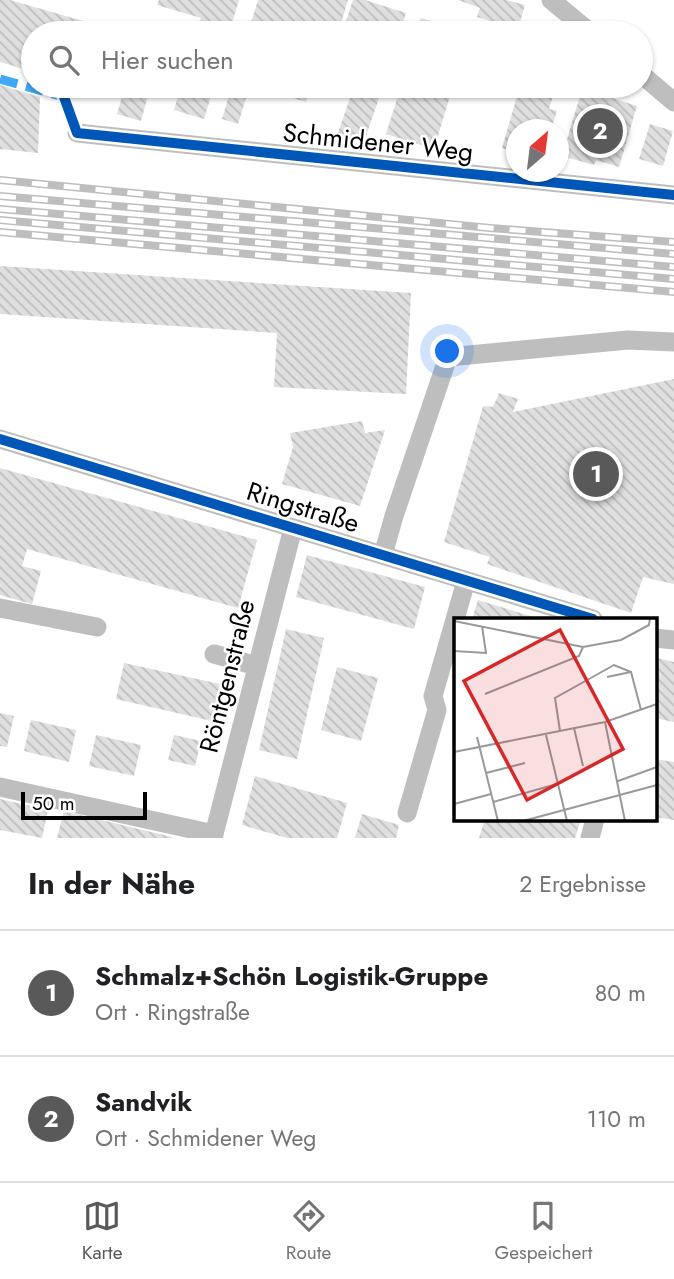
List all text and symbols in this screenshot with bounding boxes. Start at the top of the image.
search box [21,21,653,98]
icon: search [45,41,83,79]
text: Hier suchen [101,41,234,79]
pin: 2 [577,105,623,157]
street label: Schmidener Weg [281,113,475,171]
north arrow [506,119,569,182]
your location [430,334,464,368]
pin: 1 [573,448,619,500]
street label: Ringstraße [242,472,364,542]
street label: Röntgenstraße [190,595,264,757]
inset map [454,618,656,820]
scale bar [21,789,147,821]
text: 50 m [32,790,75,817]
text: In der Nähe [28,862,195,905]
text: 2 Ergebnisse [519,867,646,901]
text: Schmalz+Schön Logistik-Gruppe [95,957,488,995]
text: 1 [45,976,57,1010]
text: 80 m [595,976,646,1010]
text: Ort · Ringstraße [95,995,250,1029]
text: Sandvik [95,1083,192,1121]
text: 2 [43,1102,59,1136]
text: 110 m [587,1102,646,1136]
text: Ort · Schmidener Weg [95,1121,316,1155]
tab: Karte [82,1197,122,1266]
tab: Route [286,1197,331,1266]
tab: Gespeichert [495,1197,592,1266]

